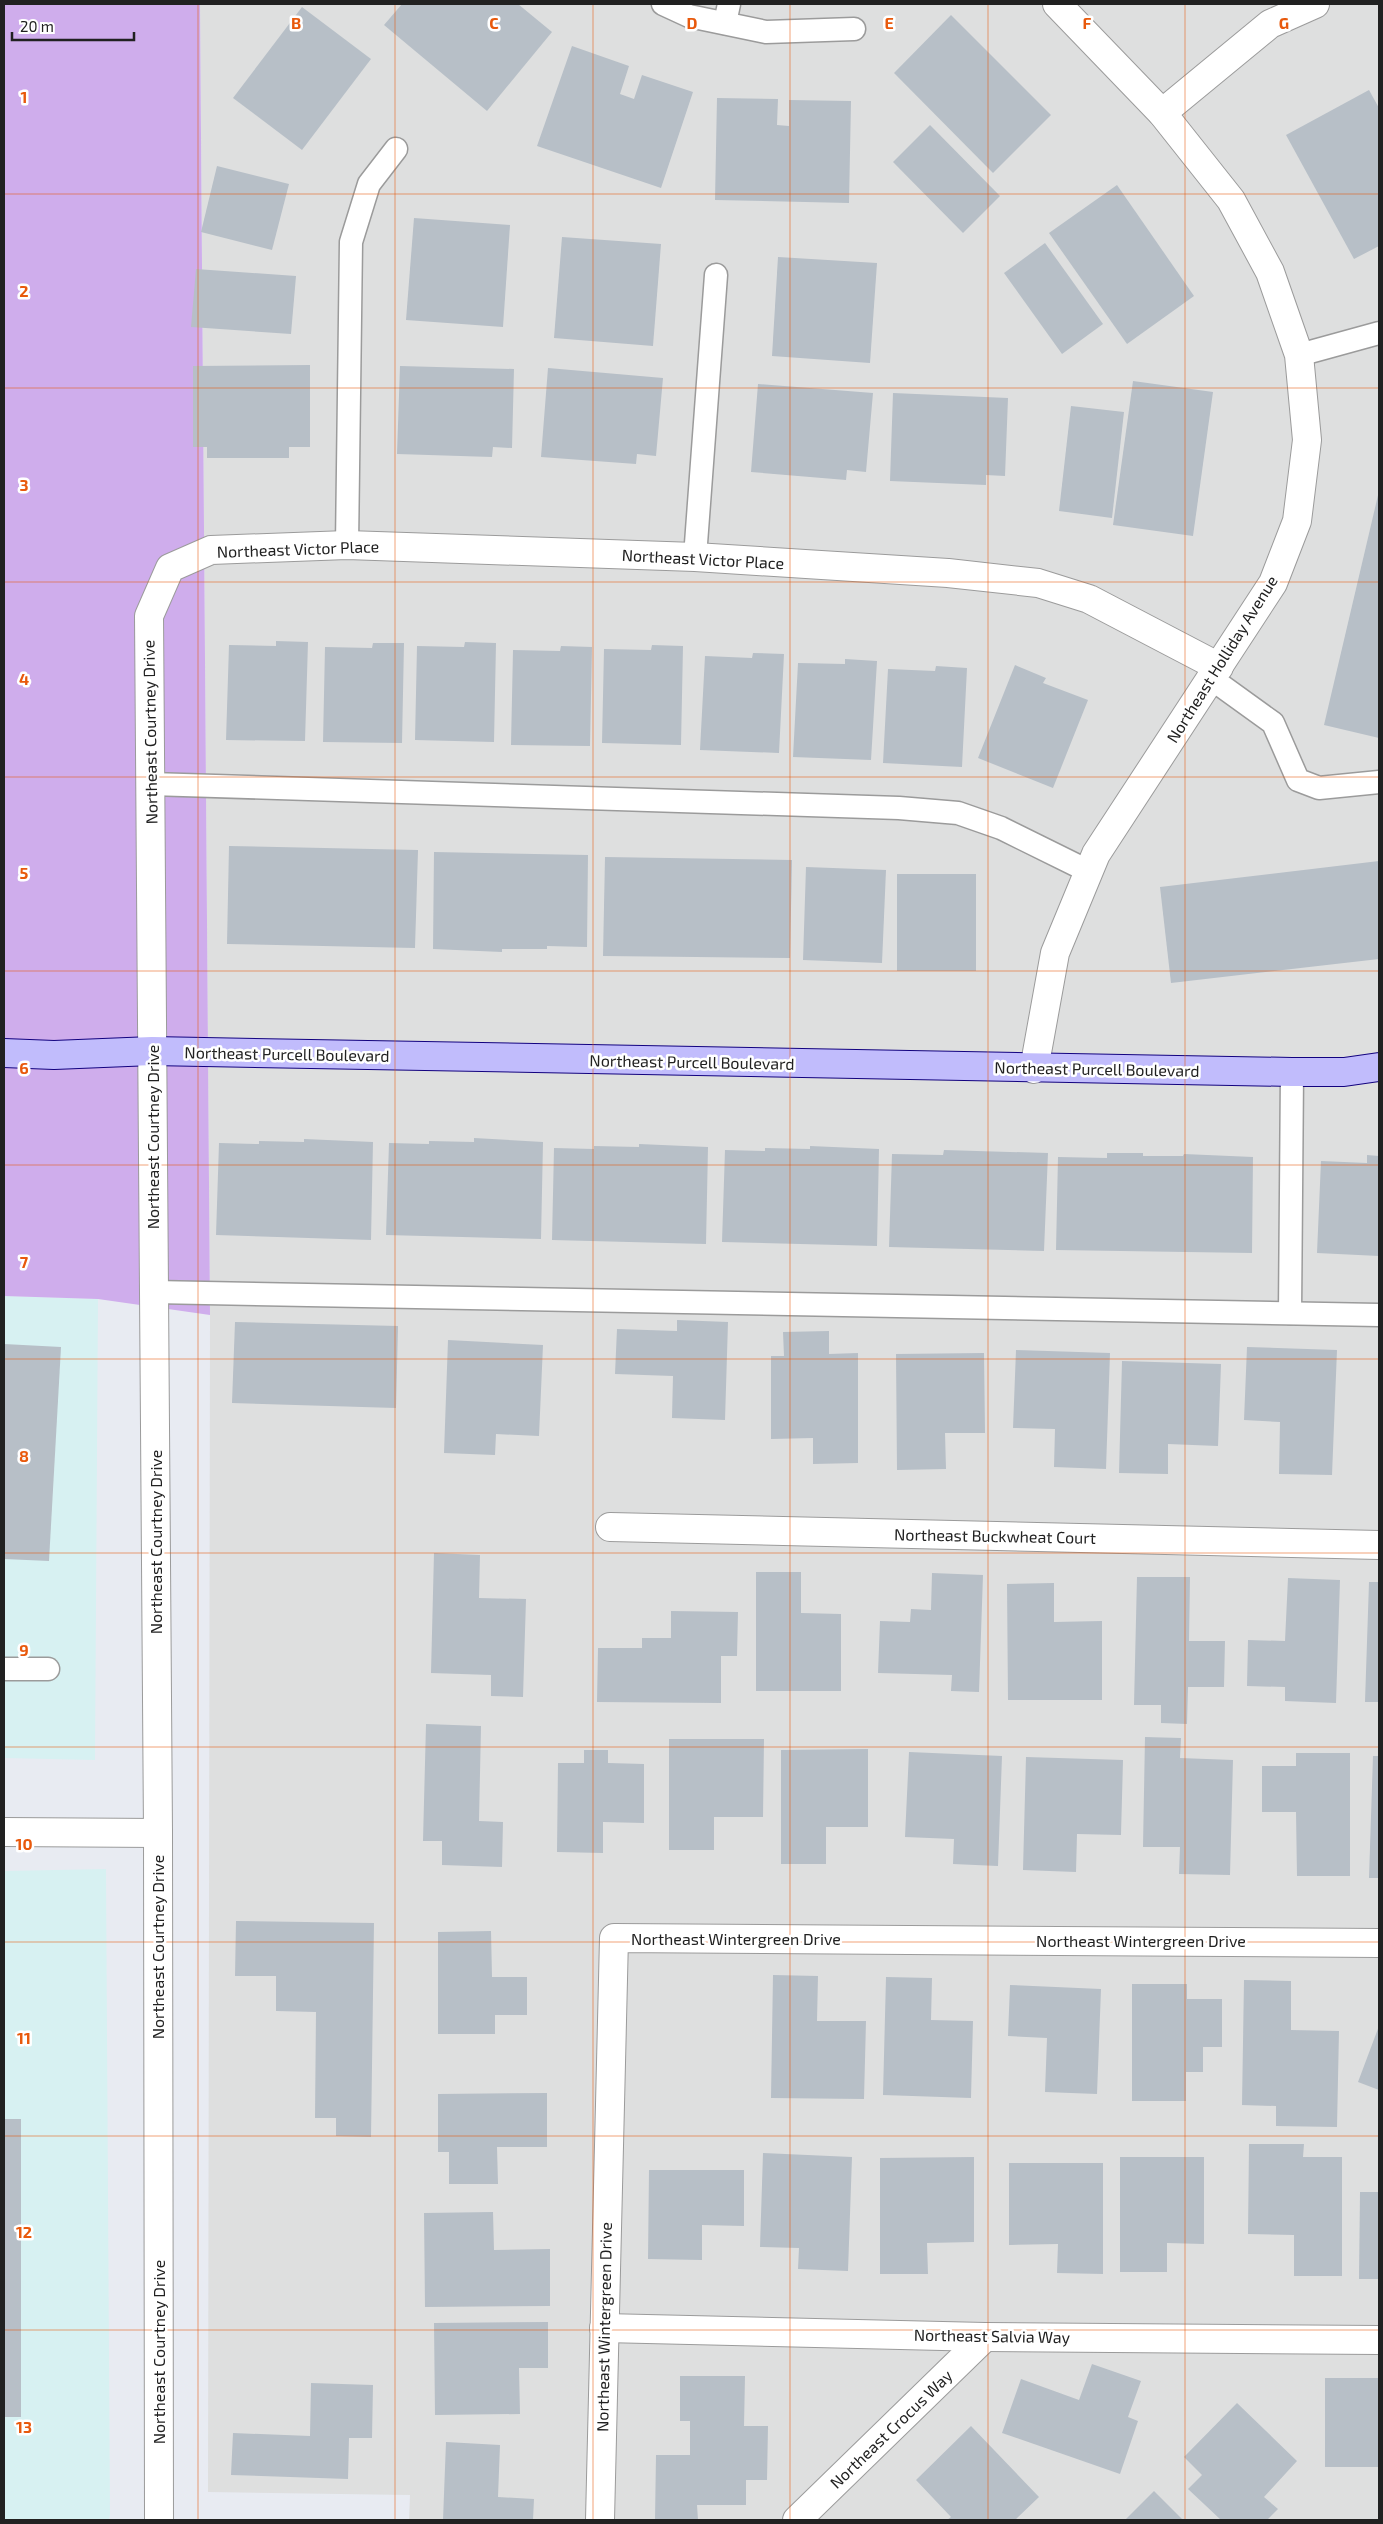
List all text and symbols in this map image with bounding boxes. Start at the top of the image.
scale bar [12,10,135,42]
text: B [291,13,301,32]
text: C [489,13,499,32]
text: D [687,13,698,32]
text: E [884,13,894,32]
text: F [1083,13,1092,32]
text: G [1279,13,1289,32]
text: 20 m [20,17,54,35]
text: 1 [21,87,27,106]
text: 2 [19,281,29,300]
text: 3 [19,475,29,494]
street label: Northeast Victor Place [216,536,380,561]
street label: Northeast Victor Place [621,545,785,572]
street label: Northeast Holliday Avenue [1162,572,1281,746]
street label: Northeast Courtney Drive [138,640,161,825]
text: 4 [19,669,29,688]
text: 5 [20,863,29,882]
street label: Northeast Purcell Boulevard [184,1042,390,1065]
street label: Northeast Courtney Drive [143,1045,162,1229]
street label: Northeast Purcell Boulevard [589,1050,795,1073]
street label: Northeast Purcell Boulevard [994,1057,1200,1080]
text: 6 [19,1058,29,1077]
text: 7 [20,1252,29,1271]
text: 8 [19,1446,29,1465]
street label: Northeast Courtney Drive [146,1450,165,1634]
street label: Northeast Buckwheat Court [894,1524,1096,1547]
text: 9 [19,1640,29,1659]
text: 10 [15,1834,33,1853]
street label: Northeast Courtney Drive [148,1855,167,2039]
street label: Northeast Wintergreen Drive [631,1929,841,1948]
street label: Northeast Wintergreen Drive [1036,1931,1246,1950]
text: 11 [17,2028,31,2047]
text: 12 [16,2222,32,2241]
street label: Northeast Wintergreen Drive [592,2222,615,2432]
street label: Northeast Courtney Drive [149,2260,168,2444]
street label: Northeast Salvia Way [914,2325,1071,2346]
street label: Northeast Crocus Way [826,2365,956,2492]
text: 13 [16,2417,32,2436]

